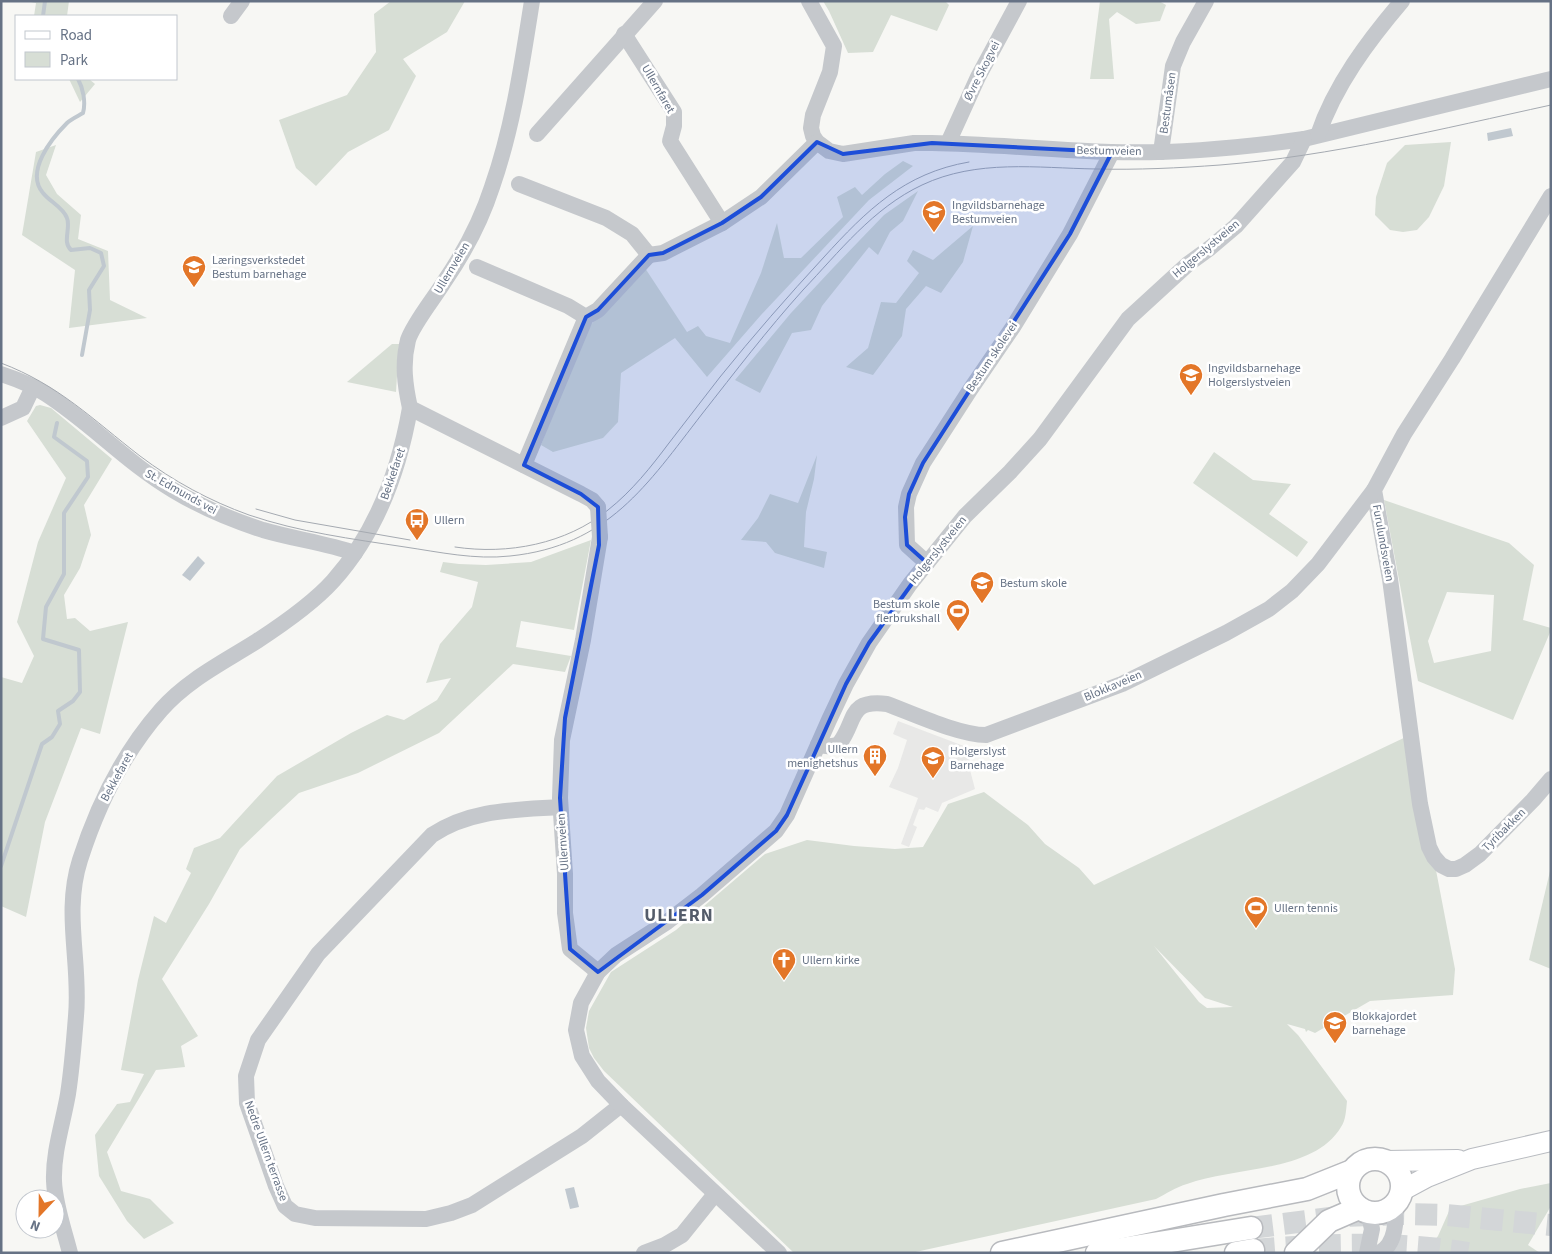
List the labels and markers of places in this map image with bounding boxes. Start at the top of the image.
place label: Ingvildsbarnehage Bestumveien [952,197,1045,228]
school or university icon: Ingvildsbarnehage Bestumveien [921,199,947,233]
place label: Læringsverkstedet Bestum barnehage [212,252,306,283]
school or university icon: Læringsverkstedet Bestum barnehage [181,254,207,288]
place label: Ingvildsbarnehage Holgerslystveien [1208,360,1301,391]
school or university icon: Ingvildsbarnehage Holgerslystveien [1178,362,1204,396]
bus stop icon: Ullern [404,507,430,541]
place label: Ullern [434,512,465,529]
school or university icon: Bestum skole [969,570,995,604]
place label: Bestum skole [1000,575,1067,592]
place label: Bestum skole flerbrukshall [873,596,940,627]
sports icon: Bestum skole flerbrukshall [945,598,971,632]
place label: Ullern menighetshus [787,741,858,772]
building icon: Ullern menighetshus [862,743,888,777]
place label: Holgerslyst Barnehage [950,743,1006,774]
school or university icon: Holgerslyst Barnehage [920,745,946,779]
sports icon: Ullern tennis [1243,895,1269,929]
place label: Ullern tennis [1274,900,1338,917]
church icon: Ullern kirke [771,947,797,981]
place label: Ullern kirke [802,952,860,969]
place label: Blokkajordet barnehage [1352,1008,1417,1039]
school or university icon: Blokkajordet barnehage [1322,1010,1348,1044]

